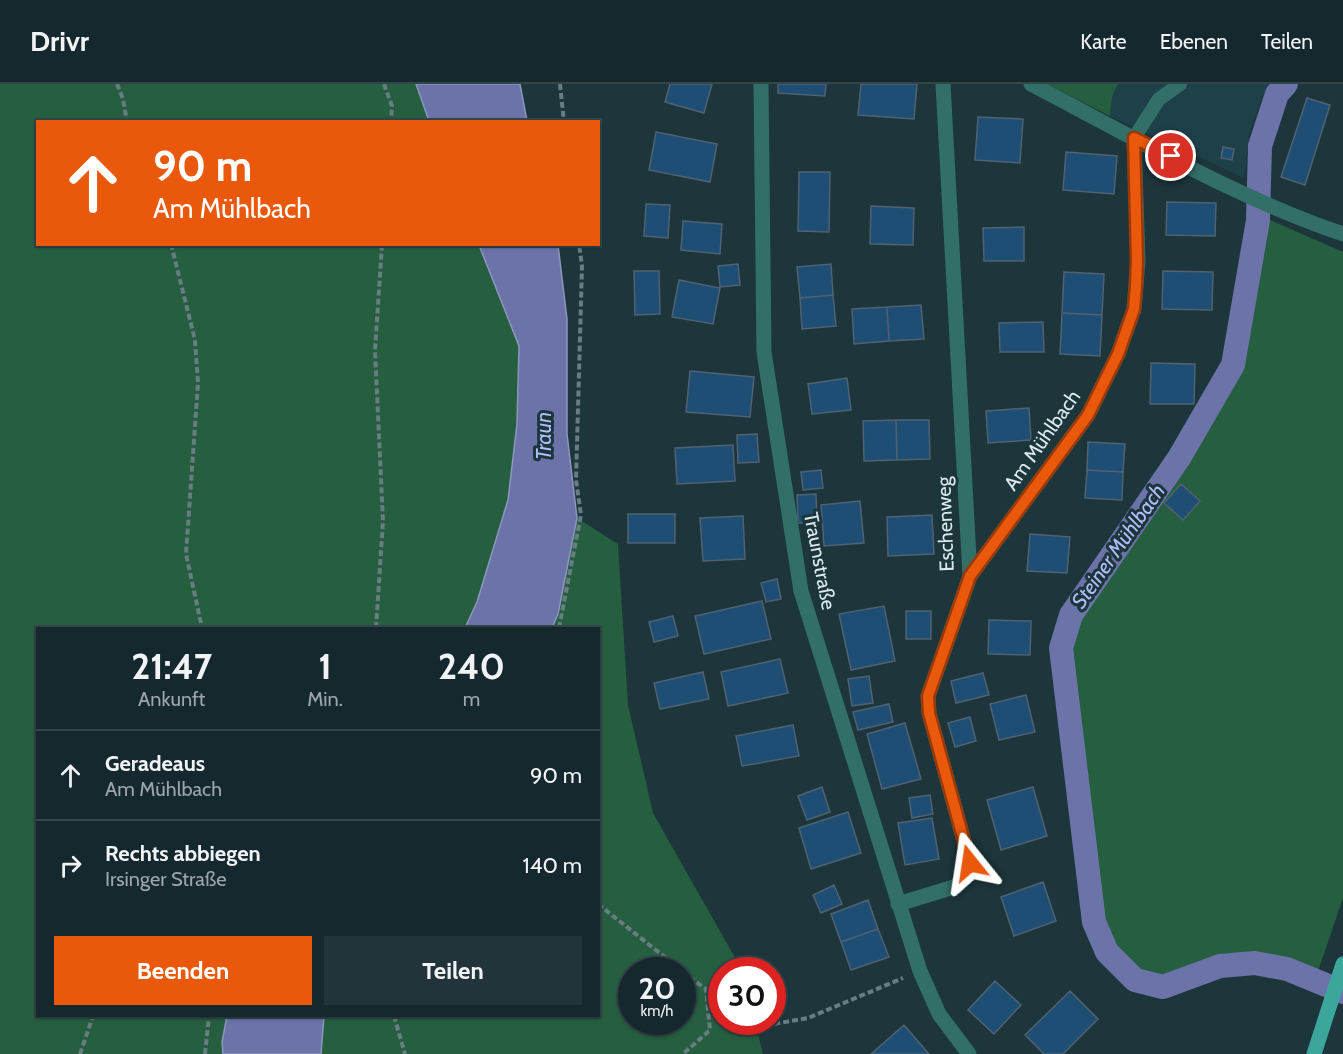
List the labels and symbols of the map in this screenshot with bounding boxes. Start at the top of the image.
pin [1145,130,1196,181]
street label: Am Mühlbach [999,385,1085,495]
water label: Traun [531,412,556,460]
street label: Eschenweg [931,475,959,572]
water label: Steiner Mühlbach [1066,479,1170,613]
street label: Traunstraße [799,510,841,612]
position arrow [938,831,1002,895]
speed limit sign: 30 [708,957,786,1035]

